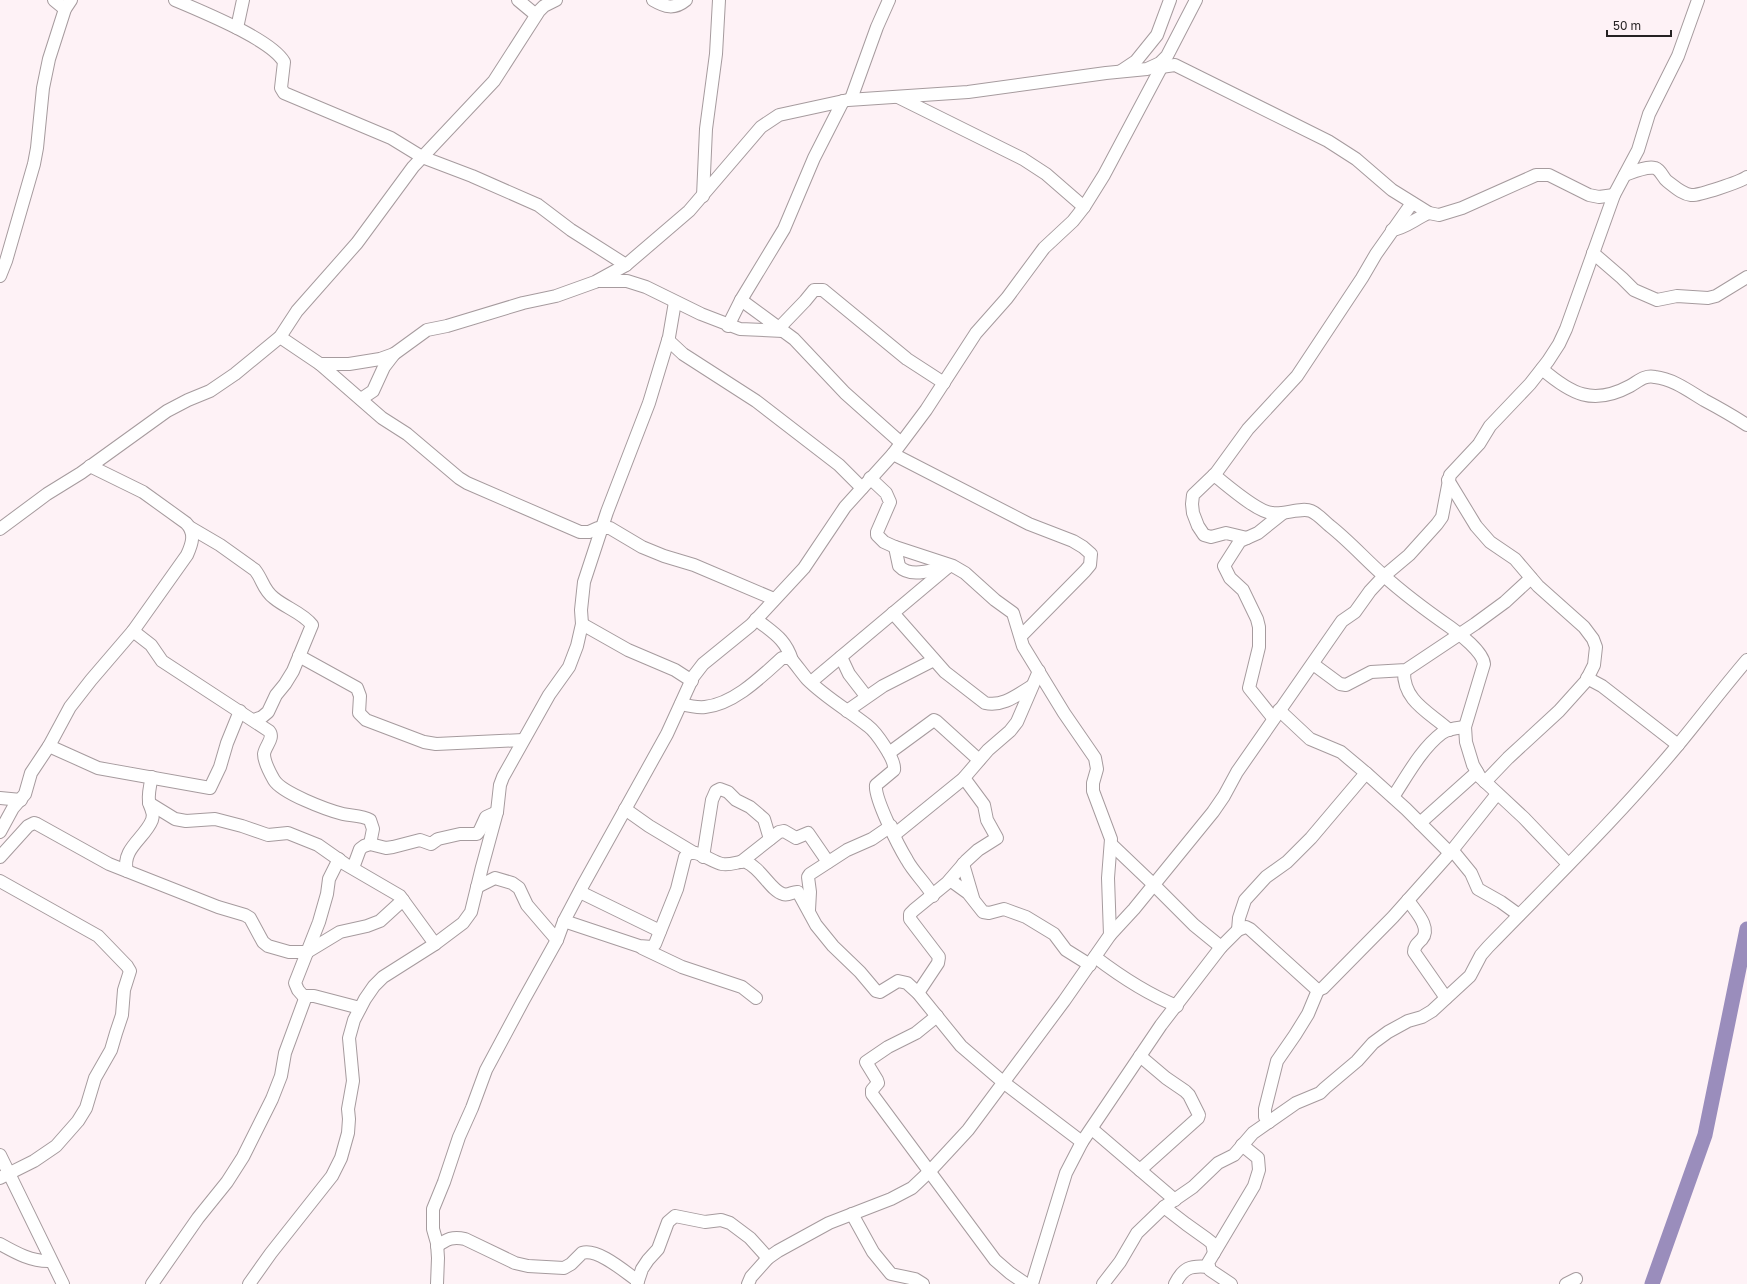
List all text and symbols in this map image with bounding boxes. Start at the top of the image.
scale bar [1607,12,1671,38]
text: 50 m [1613,18,1641,33]

